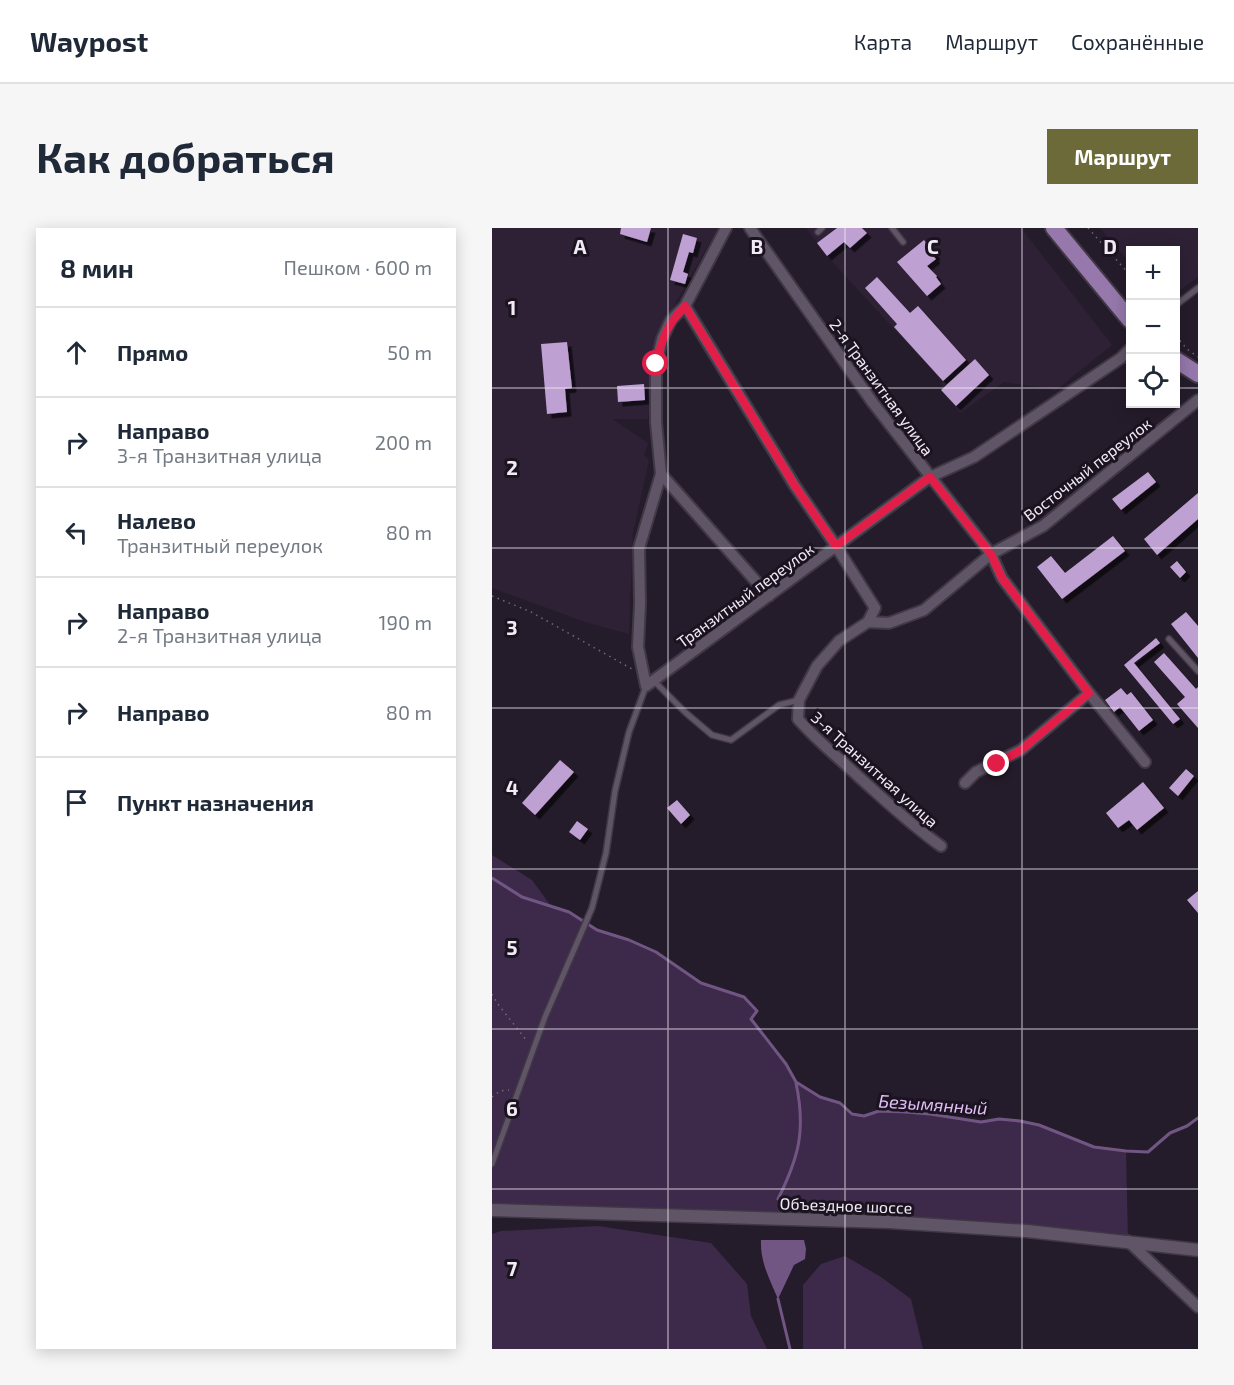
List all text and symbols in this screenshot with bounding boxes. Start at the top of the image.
text: Waypost [30,24,148,58]
text: Карта [854,29,912,54]
text: Маршрут [945,29,1038,54]
text: Сохранённые [1071,29,1204,54]
button: Маршрут [1047,129,1198,184]
text: Как добраться [36,131,335,181]
text: A [573,234,587,258]
text: B [751,234,763,258]
text: C [927,234,939,258]
text: D [1103,234,1117,258]
map controls [1126,246,1180,408]
button: + [1126,246,1180,300]
text: 8 мин [60,252,134,283]
text: Пешком · 600 m [284,255,432,279]
text: 1 [508,295,516,319]
button: − [1126,300,1180,354]
street label: 2-я Транзитная улица [825,315,938,460]
icon: ahead [60,336,93,369]
text: Прямо [117,339,188,365]
text: 50 m [387,340,432,364]
route start [642,350,668,376]
button: locate [1126,354,1180,408]
street label: Восточный переулок [1019,413,1155,525]
text: Направо [117,417,210,443]
icon: right [60,426,93,459]
text: 200 m [375,430,432,454]
text: 3-я Транзитная улица [117,443,322,467]
text: 2 [506,455,518,479]
text: Налево [117,507,196,533]
icon: left [60,516,93,549]
text: 80 m [386,520,432,544]
text: Транзитный переулок [117,533,323,557]
street label: Транзитный переулок [673,539,818,652]
text: Направо [117,597,210,623]
icon: right [60,606,93,639]
text: 190 m [379,610,432,634]
text: 3 [506,615,518,639]
text: 2-я Транзитная улица [117,623,322,647]
icon: right [60,696,93,729]
text: Направо [117,699,210,725]
text: 80 m [386,700,432,724]
street label: 3-я Транзитная улица [807,707,942,832]
route end [983,750,1009,776]
text: 4 [506,775,519,799]
icon: arrive [60,786,93,819]
text: Пункт назначения [117,789,314,815]
text: 5 [506,935,518,959]
water label: Безымянный [878,1089,988,1119]
text: 6 [506,1096,518,1120]
street label: Объездное шоссе [779,1193,913,1217]
text: 7 [507,1256,518,1280]

